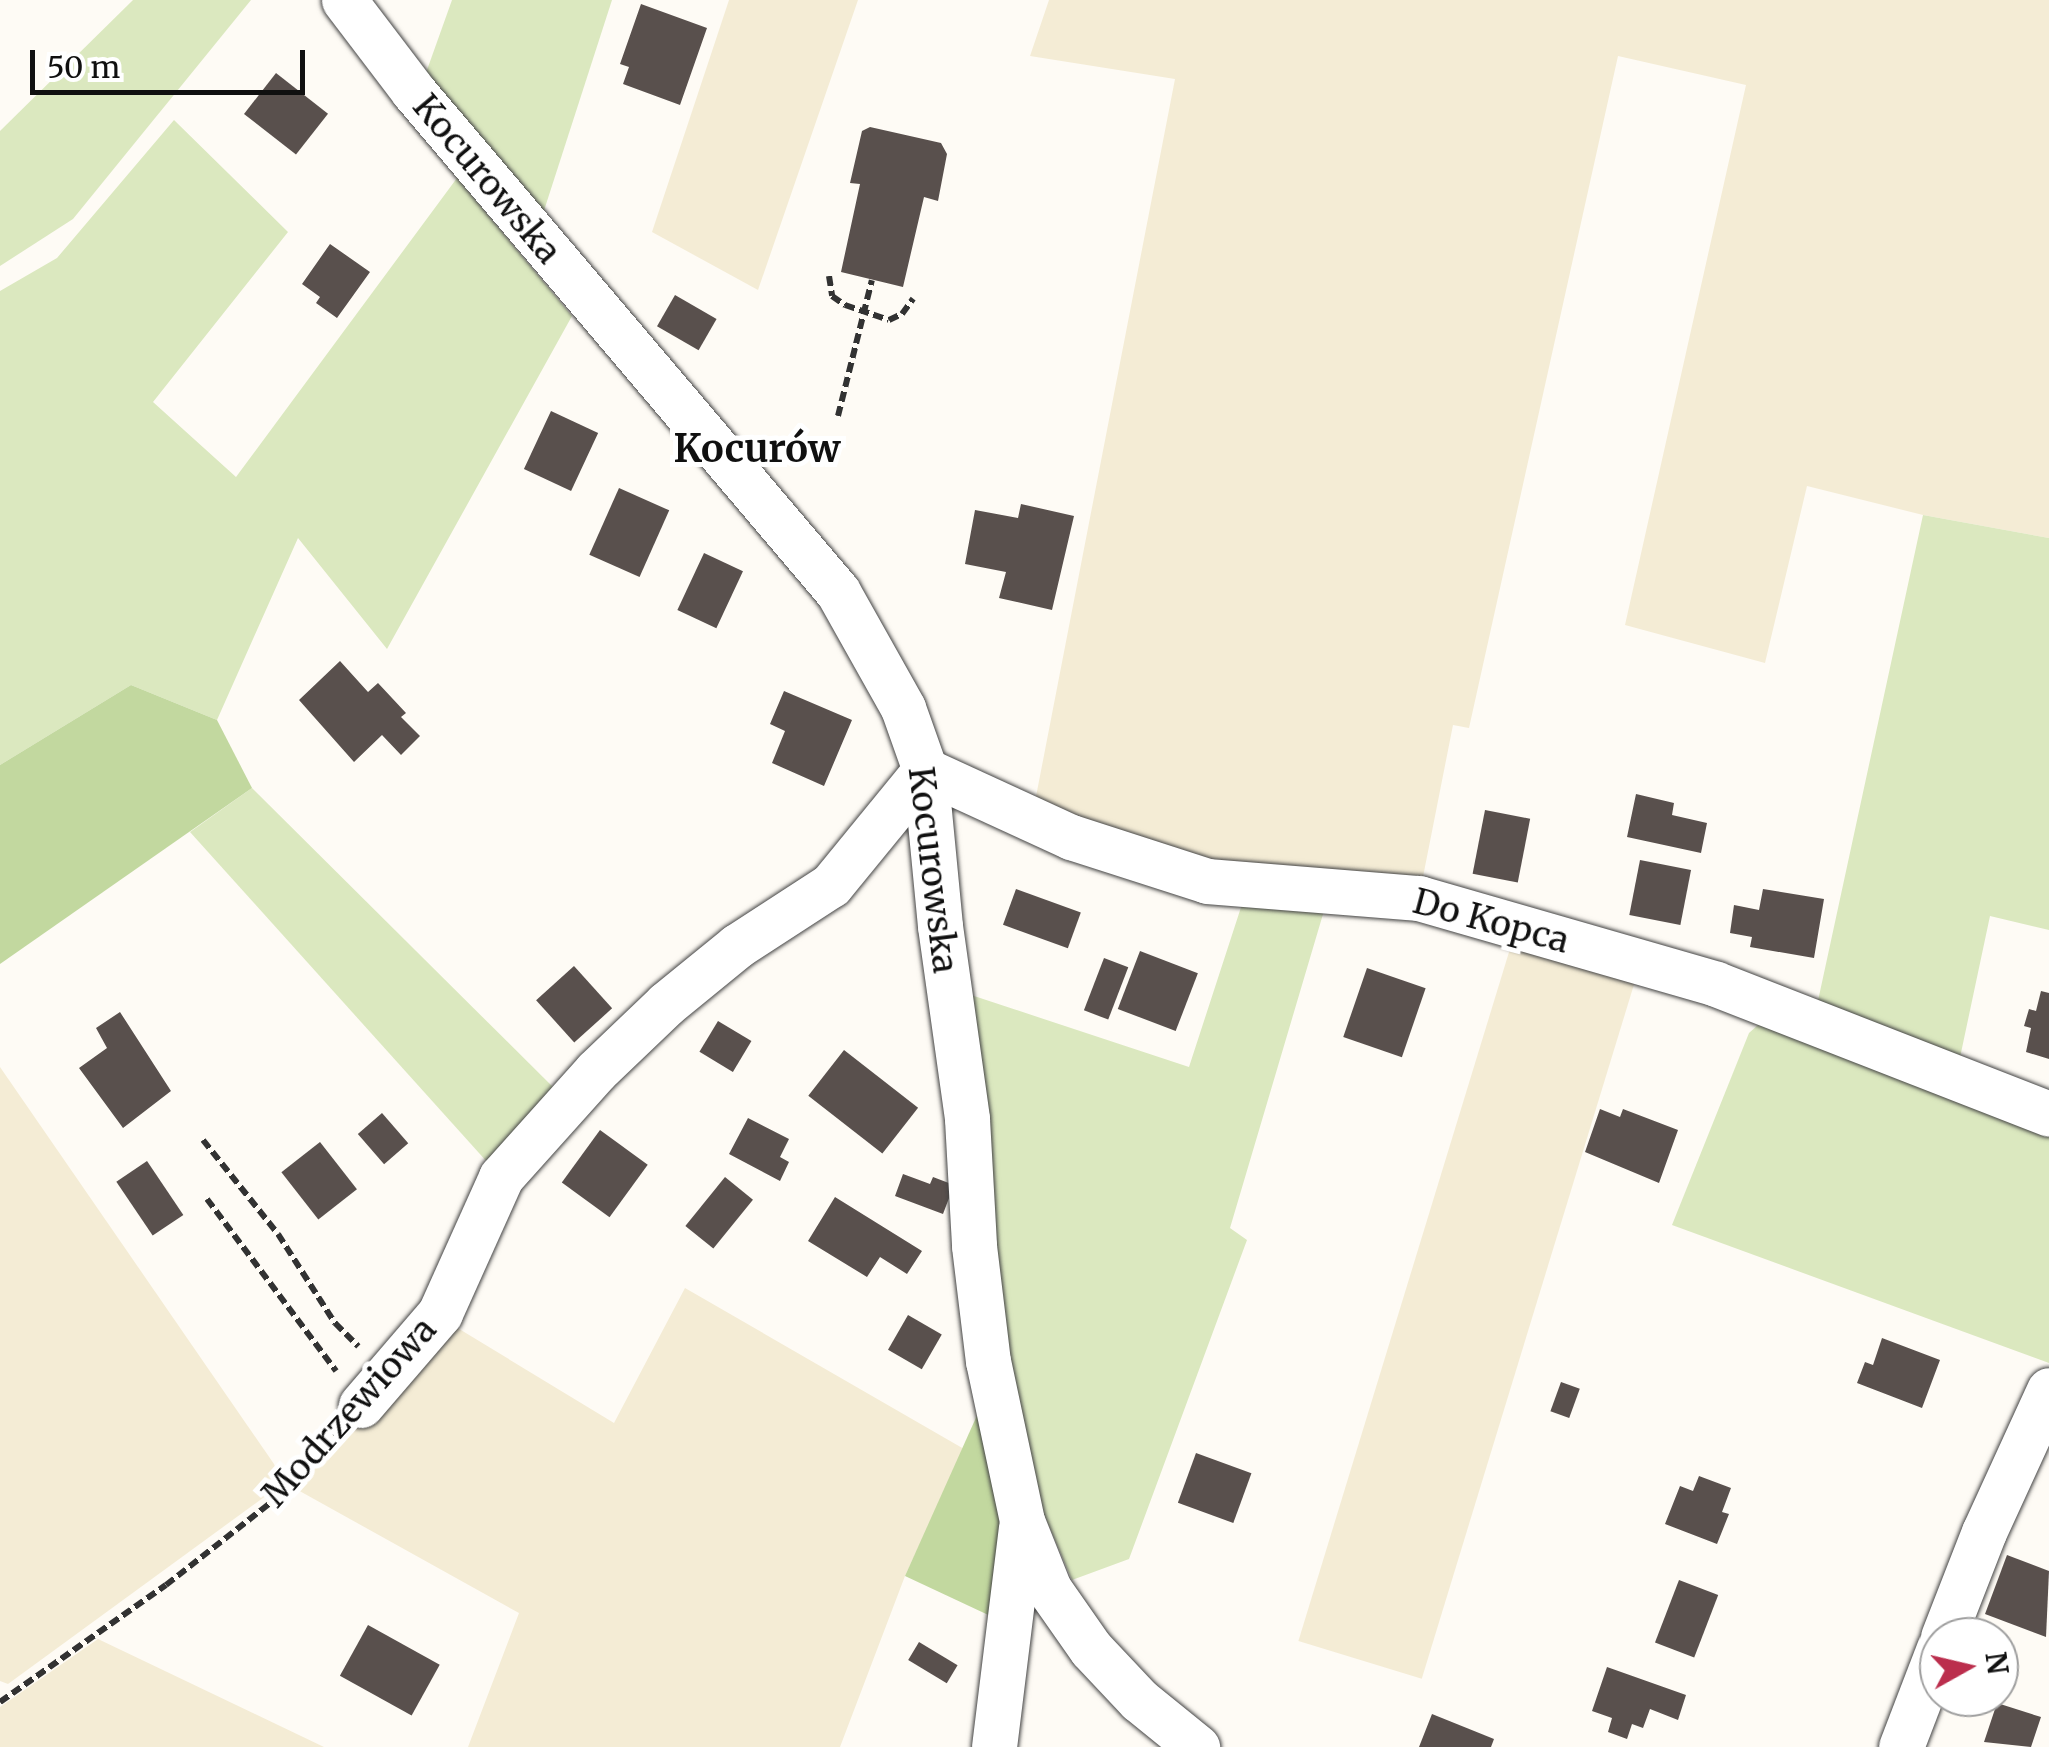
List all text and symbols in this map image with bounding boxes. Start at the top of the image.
scale bar [35,30,310,92]
text: 50 m [47,48,120,86]
street label: Kocurowska [404,86,570,272]
district label: Kocurów [673,426,841,472]
street label: Kocurowska [900,764,966,976]
street label: Do Kopca [1409,880,1573,962]
street label: Modrzewiowa [253,1309,445,1515]
north arrow [1919,1617,2019,1717]
text: N [1977,1650,2016,1677]

